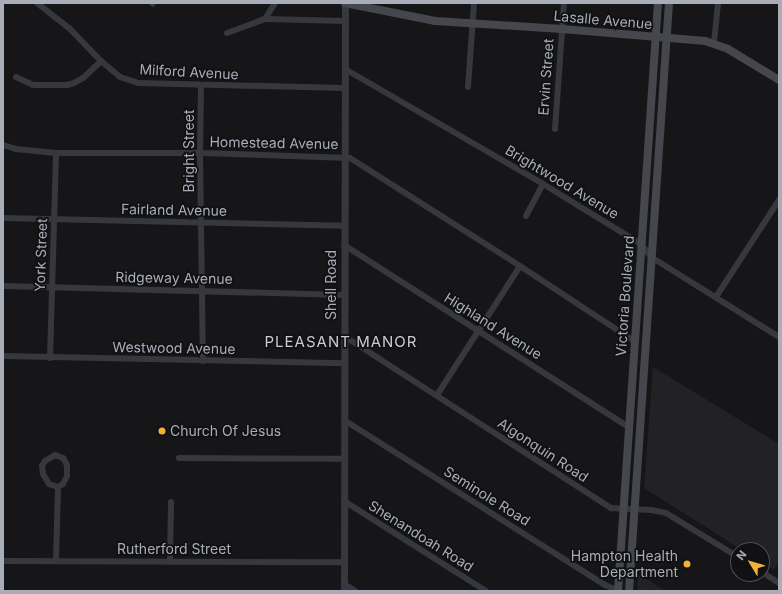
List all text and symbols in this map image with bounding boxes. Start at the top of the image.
street label: Lasalle Avenue [553,7,653,33]
street label: Ervin Street [535,38,557,116]
street label: Milford Avenue [139,61,239,83]
street label: Bright Street [181,110,197,192]
street label: Homestead Avenue [209,133,339,153]
street label: Brightwood Avenue [502,141,622,223]
street label: Fairland Avenue [121,201,227,219]
street label: York Street [31,218,51,292]
street label: Victoria Boulevard [612,235,638,357]
street label: Shell Road [323,250,339,320]
street label: Ridgeway Avenue [115,269,233,287]
street label: Highland Avenue [441,289,545,363]
district label: PLEASANT MANOR [265,333,417,351]
street label: Westwood Avenue [112,339,236,357]
street label: Algonquin Road [495,414,591,486]
place label: Church Of Jesus [170,423,281,439]
marker: Church Of Jesus [157,426,167,436]
street label: Seminole Road [441,463,533,529]
street label: Shenandoah Road [365,497,477,575]
street label: Rutherford Street [117,541,231,557]
north arrow [730,542,770,582]
place label: Hampton Health Department [571,548,678,580]
text: N [733,548,749,563]
marker: Hampton Health Department [681,558,693,570]

